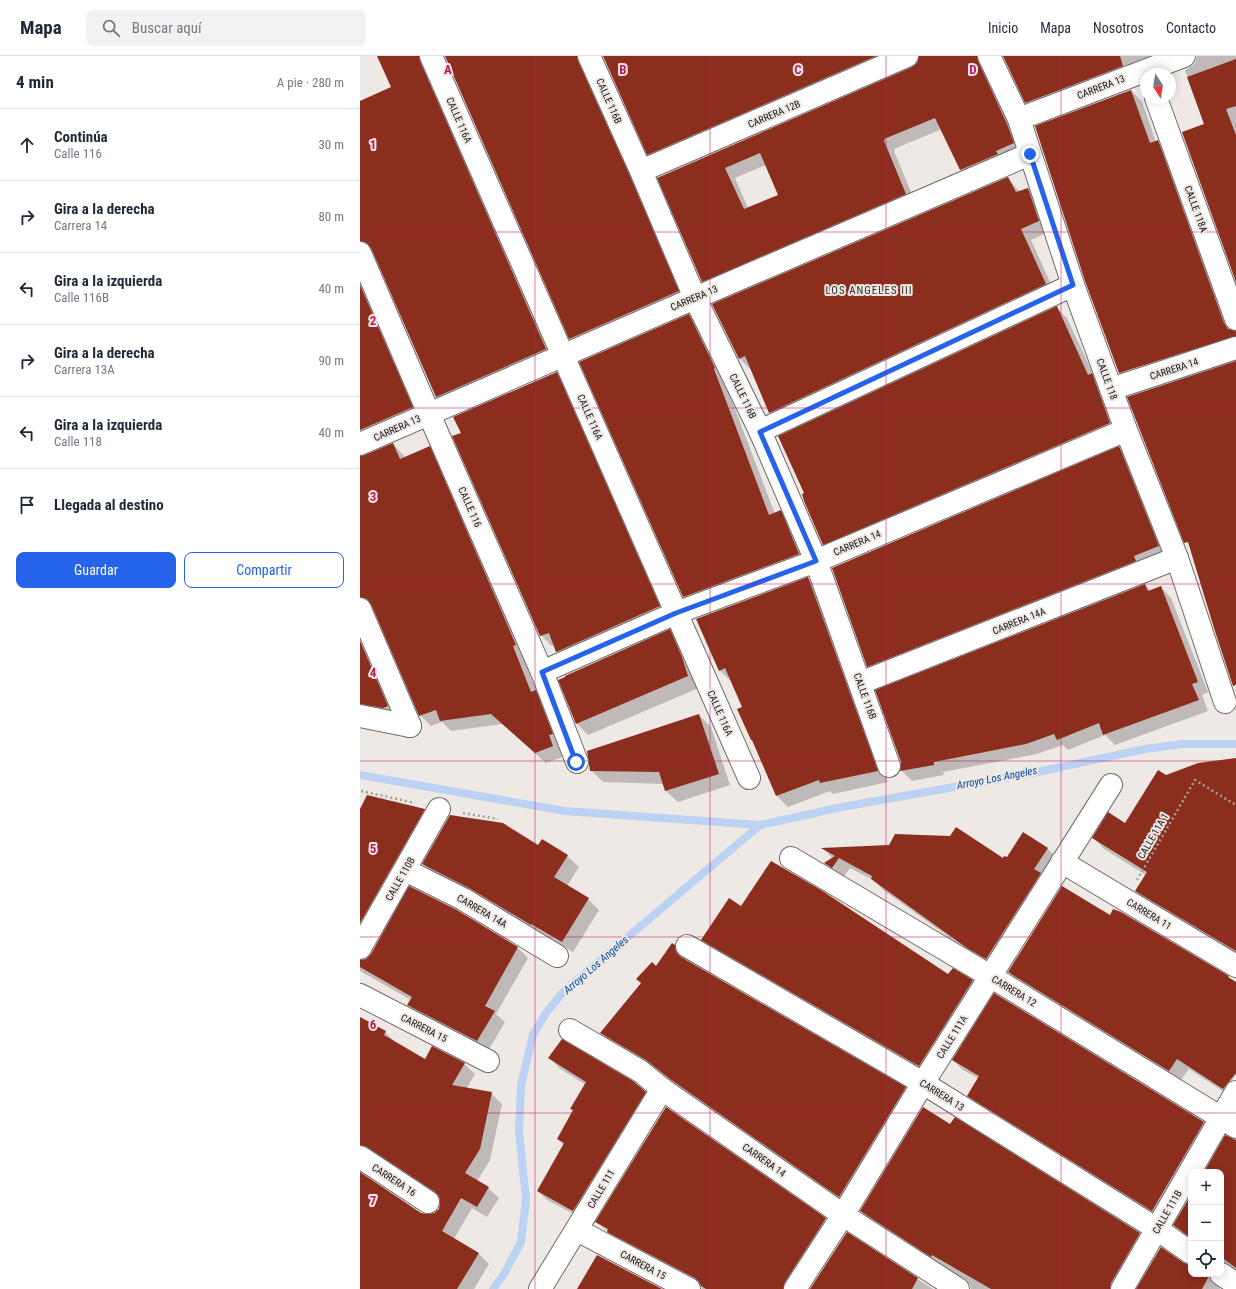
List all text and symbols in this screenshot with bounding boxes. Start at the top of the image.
search box [86,10,366,46]
text: Mapa [20,16,62,39]
icon: search [100,17,122,39]
text: Buscar aquí [132,19,202,37]
text: Inicio [988,20,1018,36]
text: Mapa [1040,20,1071,36]
text: Nosotros [1093,20,1144,36]
text: Contacto [1166,20,1216,36]
text: A [444,62,452,77]
text: B [619,62,627,77]
text: C [794,62,802,77]
text: D [969,62,977,77]
north arrow [1140,68,1176,104]
text: 4 min [16,72,54,92]
street label: CARRERA 13 [1076,73,1126,101]
text: A pie · 280 m [277,75,344,90]
street label: CALLE 116B [594,77,624,125]
street label: CALLE 116A [444,95,474,145]
street label: CARRERA 12B [746,98,802,130]
text: Continúa [54,128,108,146]
icon: ahead [16,134,38,156]
text: 30 m [318,137,344,152]
text: 1 [370,137,376,152]
route end [1021,145,1039,163]
text: Calle 116 [54,146,102,161]
street label: CALLE 118A [1182,184,1210,234]
text: Gira a la derecha [54,200,155,218]
icon: right [16,206,38,228]
text: 80 m [318,209,344,224]
text: Carrera 14 [54,218,107,233]
text: Gira a la izquierda [54,272,162,290]
icon: left [16,278,38,300]
text: 40 m [318,281,344,296]
street label: CARRERA 13 [669,283,719,313]
district label: LOS ANGELES III [825,284,913,297]
text: Calle 116B [54,290,109,305]
text: 2 [370,313,377,328]
text: Gira a la derecha [54,344,155,362]
icon: right [16,350,38,372]
text: 90 m [318,353,344,368]
street label: CARRERA 14 [1148,356,1200,382]
street label: CALLE 118 [1094,357,1120,401]
text: Carrera 13A [54,362,115,377]
street label: CALLE 116B [727,372,759,420]
street label: CALLE 116A [575,392,605,442]
street label: CARRERA 13 [372,413,422,443]
text: Gira a la izquierda [54,416,162,434]
icon: left [16,422,38,444]
text: 40 m [318,425,344,440]
text: Calle 118 [54,434,102,449]
street label: CALLE 116 [456,485,484,529]
text: 3 [370,489,376,504]
icon: arrive [16,494,38,516]
text: Llegada al destino [54,496,164,514]
street label: CARRERA 14 [832,528,882,558]
button: Guardar [16,552,176,588]
button: Compartir [184,552,344,588]
street label: CARRERA 14A [991,605,1047,637]
text: 4 [370,665,377,680]
street label: CALLE 116B [852,671,878,721]
street label: CALLE 116A [705,688,735,738]
route start [567,753,585,771]
water label: Arroyo Los Angeles [955,764,1038,792]
street label: CALLE 11A 1 [1135,811,1171,861]
text: 5 [370,841,377,856]
street label: CALLE 110B [383,855,417,903]
street label: CARRERA 14A [455,892,509,930]
street label: CARRERA 11 [1125,896,1173,932]
water label: Arroyo Los Angeles [560,933,631,997]
street label: CARRERA 12 [990,973,1038,1009]
street label: CARRERA 15 [399,1012,449,1044]
street label: CALLE 111A [934,1013,970,1061]
text: 6 [370,1017,377,1032]
street label: CARRERA 13 [918,1077,966,1113]
street label: CARRERA 14 [740,1141,788,1179]
street label: CARRERA 16 [370,1162,418,1198]
street label: CALLE 111 [585,1168,617,1210]
map controls [1188,1169,1224,1277]
button: + [1188,1169,1224,1205]
street label: CALLE 111B [1150,1188,1184,1236]
text: 7 [370,1193,377,1208]
button: − [1188,1205,1224,1241]
button: locate [1188,1241,1224,1277]
street label: CARRERA 15 [618,1248,668,1282]

